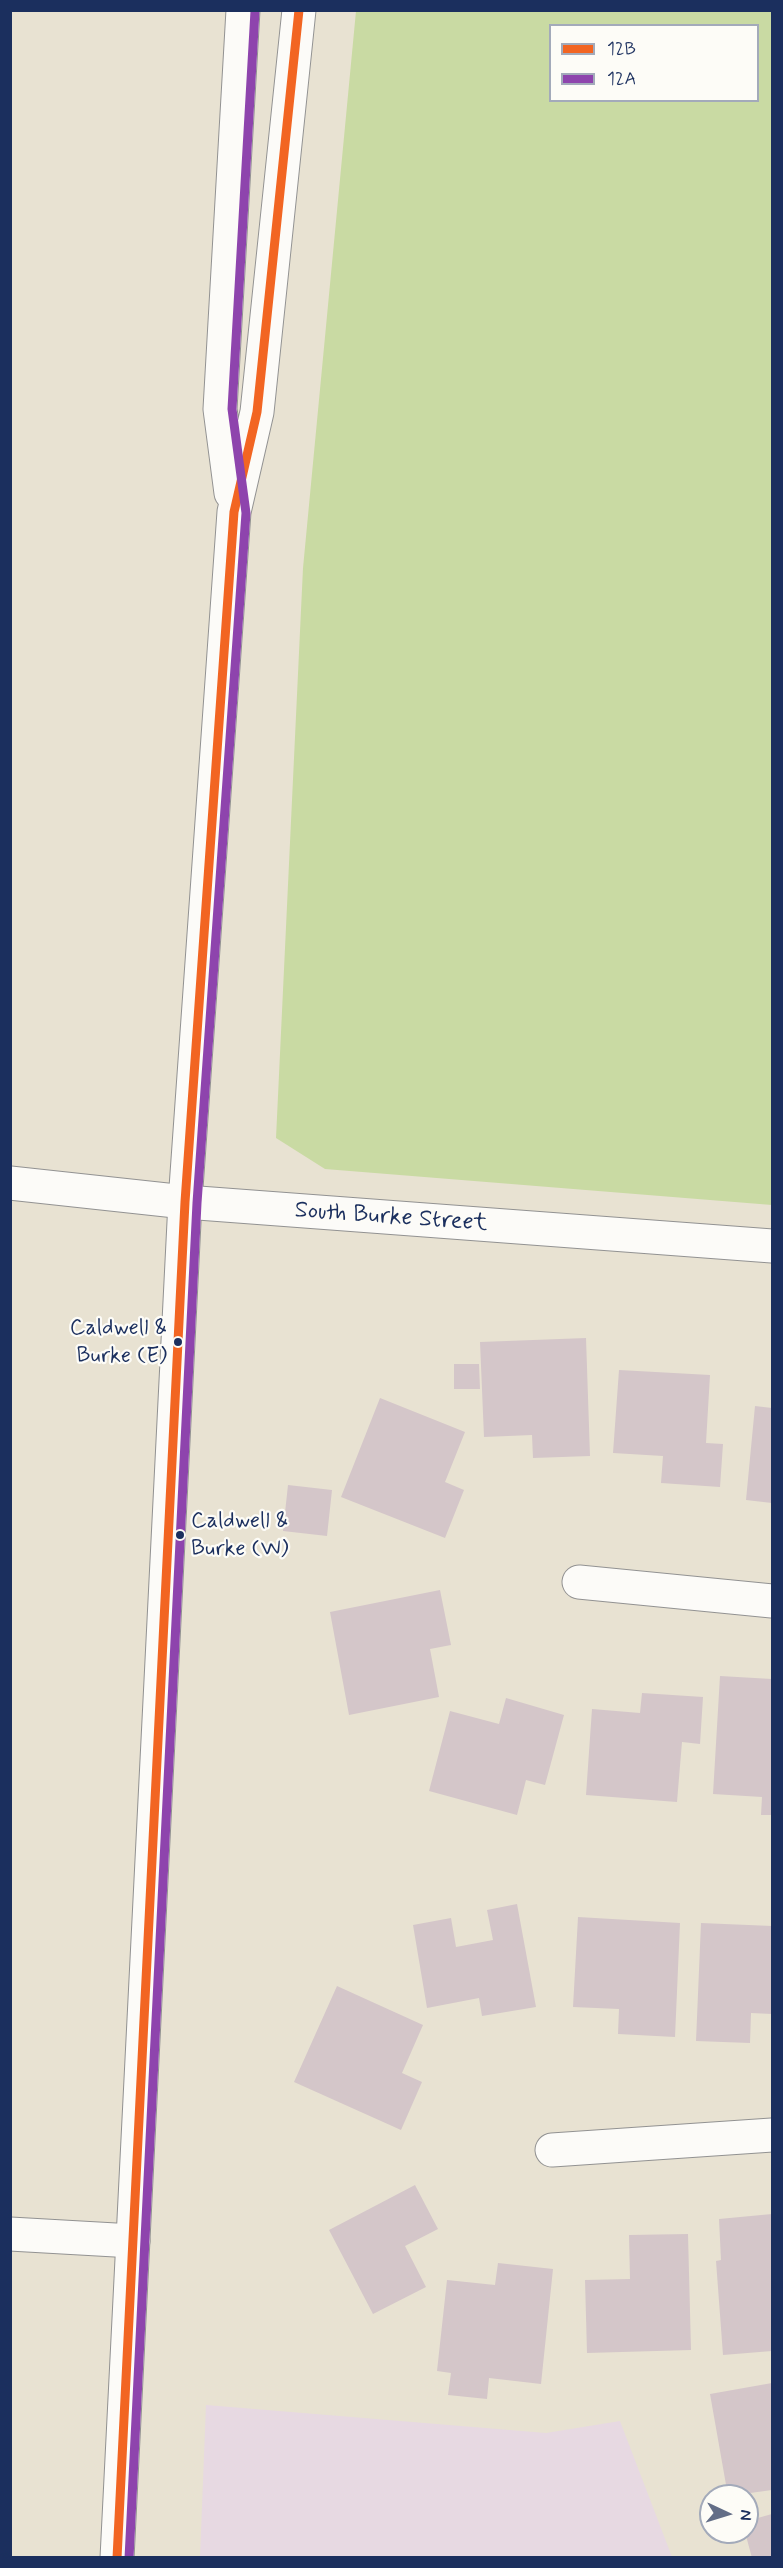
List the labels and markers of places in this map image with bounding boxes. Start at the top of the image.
place label: Caldwell & Burke (E) [70,1316,167,1368]
marker: Caldwell & Burke (E) [172,1336,184,1348]
place label: Caldwell & Burke (W) [191,1509,289,1560]
marker: Caldwell & Burke (W) [174,1529,186,1541]

